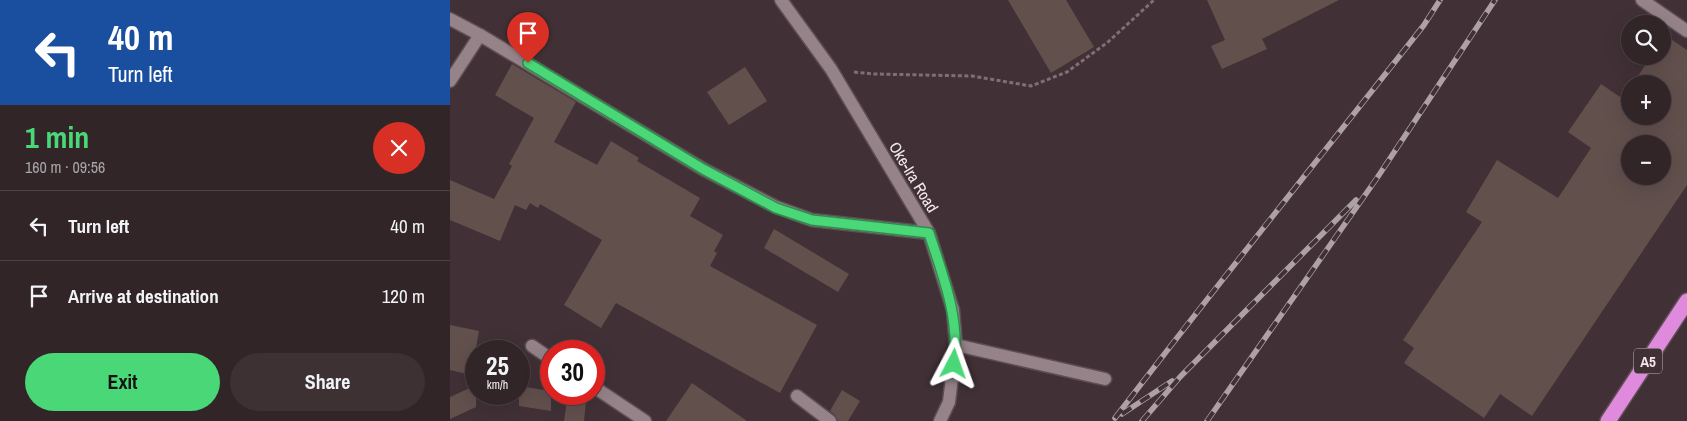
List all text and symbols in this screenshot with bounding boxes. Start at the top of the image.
pin [507,12,549,63]
text: 40 m [108,14,173,61]
map controls [1621,15,1671,185]
button: search [1621,15,1671,65]
icon: arrive [514,19,542,47]
icon: left [25,20,90,85]
text: Turn left [108,59,173,89]
button: + [1621,75,1671,125]
text: 1 min [25,117,89,157]
button: close [373,122,425,174]
button: − [1621,135,1671,185]
street label: Oke-Ira Road [884,138,944,216]
text: 160 m · 09:56 [25,156,105,178]
icon: left [25,212,53,240]
text: Turn left [68,213,129,239]
text: 40 m [390,213,425,239]
icon: arrive [25,282,53,310]
text: Arrive at destination [68,283,219,309]
text: 120 m [382,283,425,309]
position arrow [927,337,979,389]
speed limit sign: 30 [540,340,605,405]
road number: A5 [1634,348,1662,374]
text: 25 [486,349,509,383]
button: Exit [25,353,220,411]
button: Share [230,353,425,411]
text: km/h [487,377,508,393]

